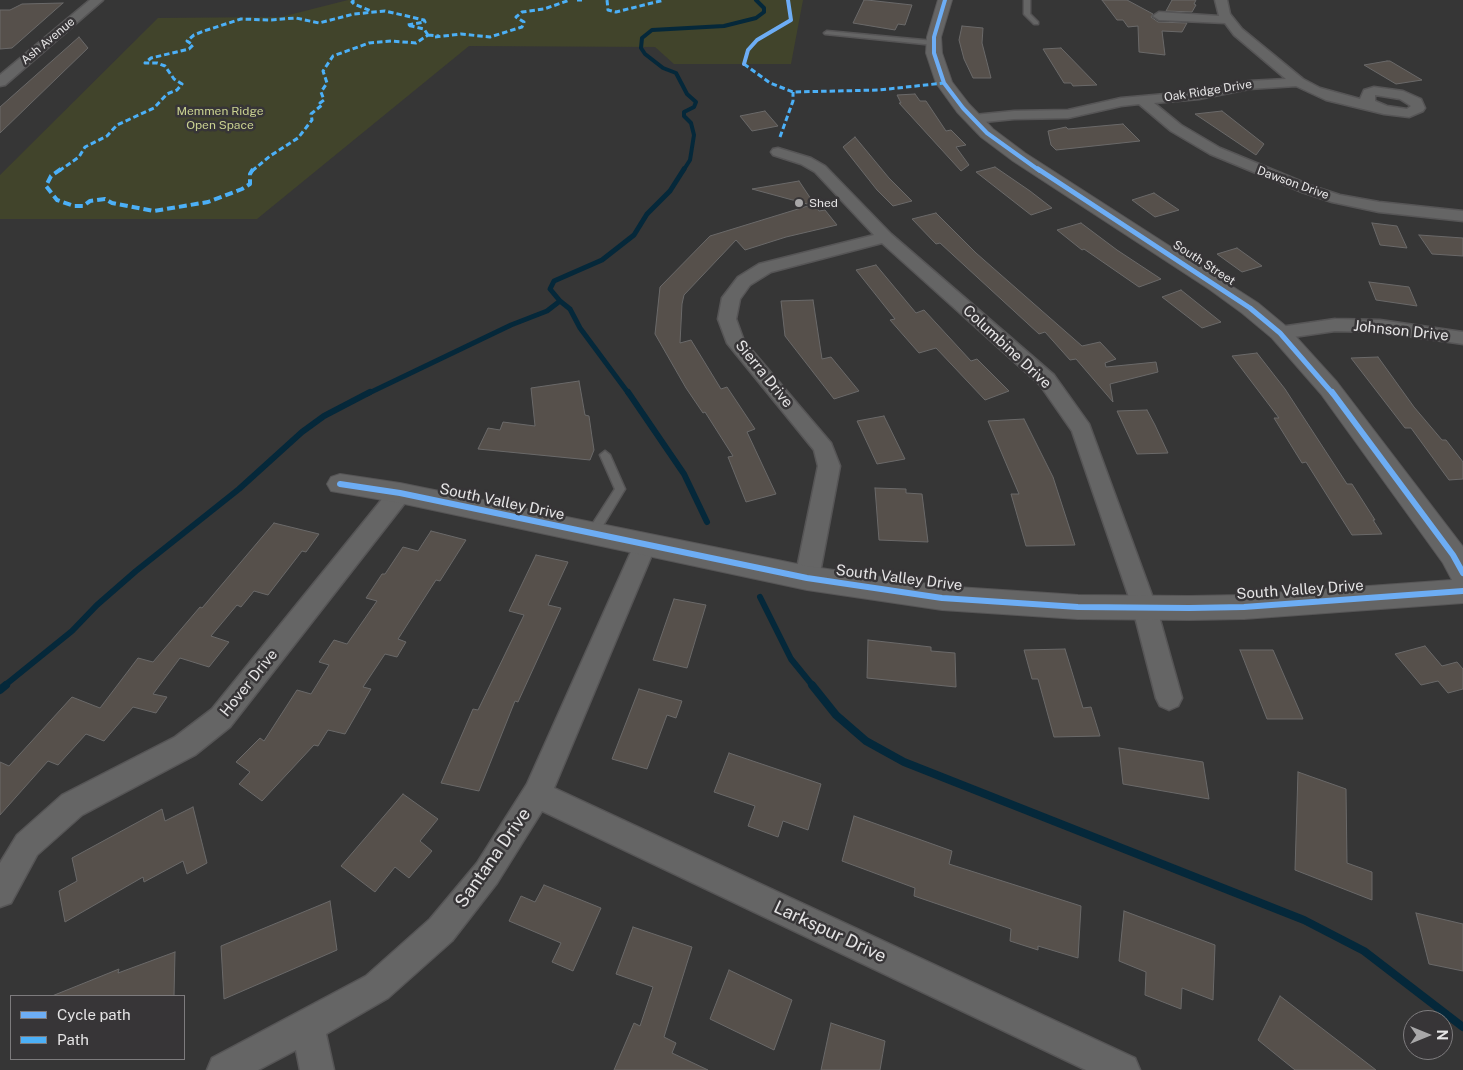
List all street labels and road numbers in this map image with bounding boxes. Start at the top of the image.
street label: Ash Avenue [18,14,78,68]
street label: Oak Ridge Drive [1163,77,1253,105]
street label: Dawson Drive [1255,163,1331,203]
street label: South Street [1170,238,1238,288]
street label: Columbine Drive [959,301,1055,393]
street label: Johnson Drive [1352,317,1450,345]
street label: Sierra Drive [731,337,797,411]
street label: South Valley Drive [438,480,566,524]
street label: South Valley Drive [835,561,963,595]
street label: South Valley Drive [1236,577,1364,603]
street label: Hover Drive [217,646,281,720]
street label: Santana Drive [451,804,535,912]
street label: Larkspur Drive [770,896,890,968]

